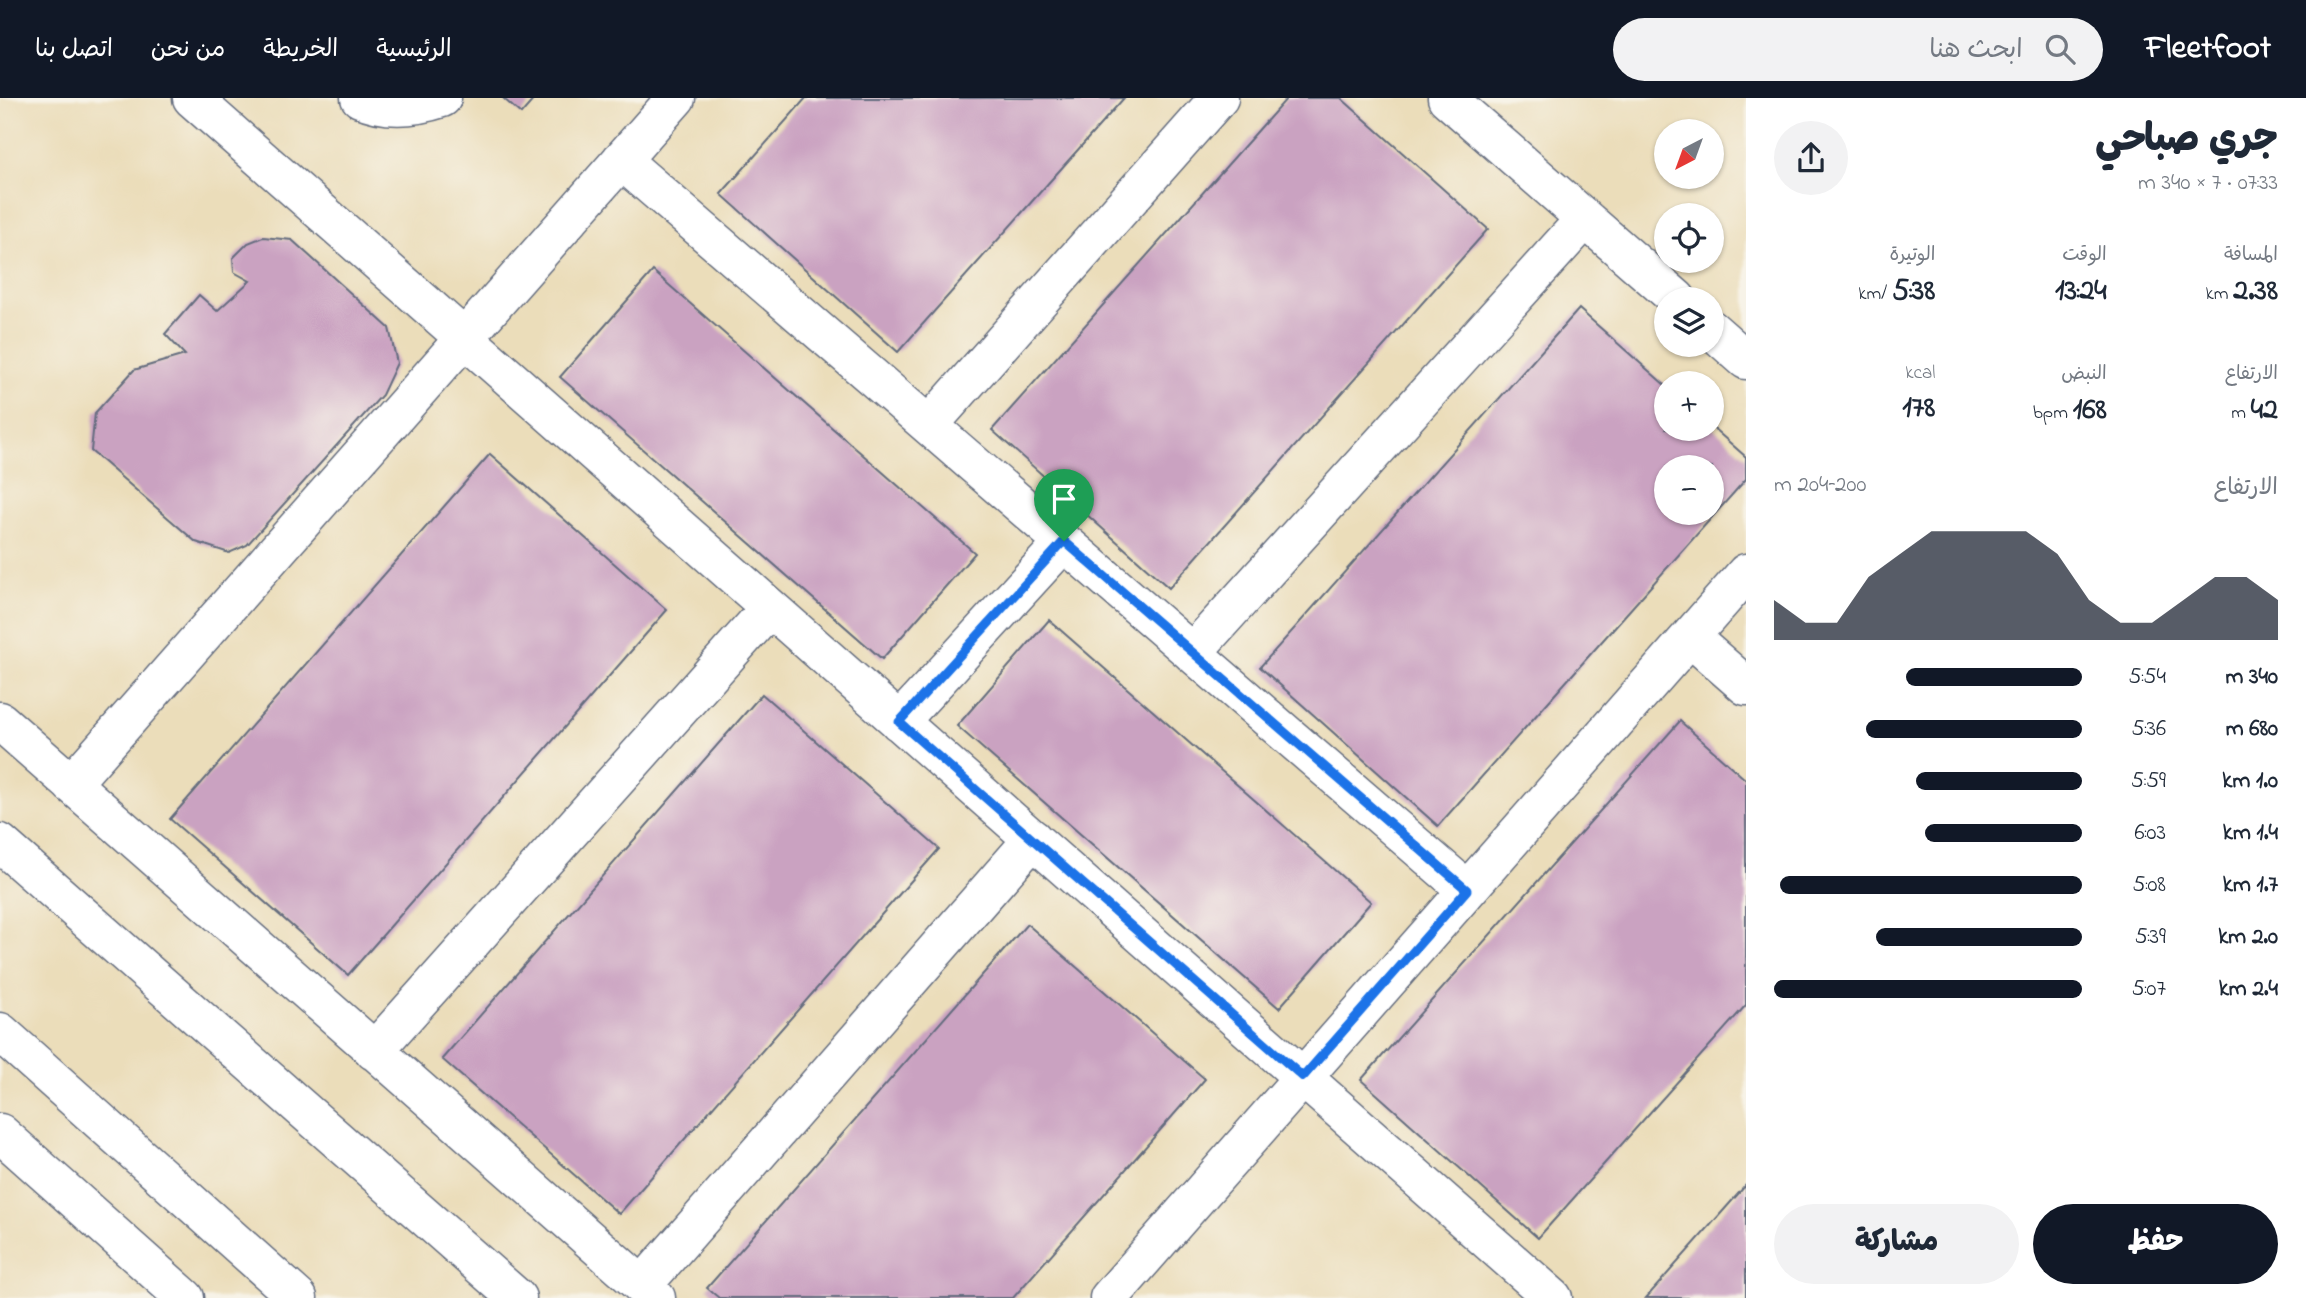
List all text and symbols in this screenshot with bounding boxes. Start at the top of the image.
search box [1613,18,2103,81]
text: Fleetfoot [2145,25,2271,73]
icon: search [2041,30,2079,68]
text: ابحث هنا [1929,32,2023,70]
text: اتصل بنا [35,33,113,68]
text: من نحن [151,33,225,68]
text: الخريطة [263,33,338,68]
text: الرئيسية [376,33,452,68]
text: جري صباحي [2095,113,2278,169]
north arrow [1654,119,1724,189]
map controls [1654,119,1724,525]
button: share [1774,121,1848,195]
text: 07:33 · 7 × 340 m [2138,167,2278,200]
button: locate [1654,203,1724,273]
text: الوتيرة [1889,242,1935,269]
text: الوقت [2062,242,2107,269]
text: المسافة [2224,242,2278,269]
text: 5:38 [1892,270,1935,314]
text: 13:24 [2055,270,2107,314]
text: 2.38 [2233,270,2278,314]
text: /km [1858,281,1892,308]
text: km [2205,281,2233,308]
button: layers [1654,287,1724,357]
text: kcal [1905,360,1935,387]
text: النبض [2061,361,2107,388]
text: الارتفاع [2225,361,2278,388]
button: + [1654,371,1724,441]
text: 178 [1902,387,1935,431]
text: 168 [2073,389,2107,433]
text: 42 [2251,389,2278,433]
text: bpm [2033,400,2073,427]
text: m [2231,400,2251,427]
button: − [1654,455,1724,525]
pin [1034,469,1094,541]
text: 200–204 m [1774,469,1866,502]
text: الارتفاع [2214,472,2278,505]
icon: arrive [1045,480,1083,518]
text: 5:54 [2128,661,2166,694]
text: 340 m [2225,661,2278,694]
text: 5:36 [2131,713,2166,746]
text: 680 m [2226,713,2278,746]
text: 5:59 [2131,765,2166,798]
text: 1.0 km [2222,765,2278,798]
text: 6:03 [2134,817,2166,850]
text: 1.4 km [2223,817,2278,850]
text: 5:08 [2132,869,2166,902]
text: 1.7 km [2223,869,2278,902]
text: 5:39 [2134,921,2166,954]
text: 2.0 km [2218,921,2278,954]
text: 5:07 [2131,973,2166,1006]
text: 2.4 km [2219,973,2278,1006]
button: مشاركة [1774,1204,2019,1284]
button: حفظ [2033,1204,2278,1284]

